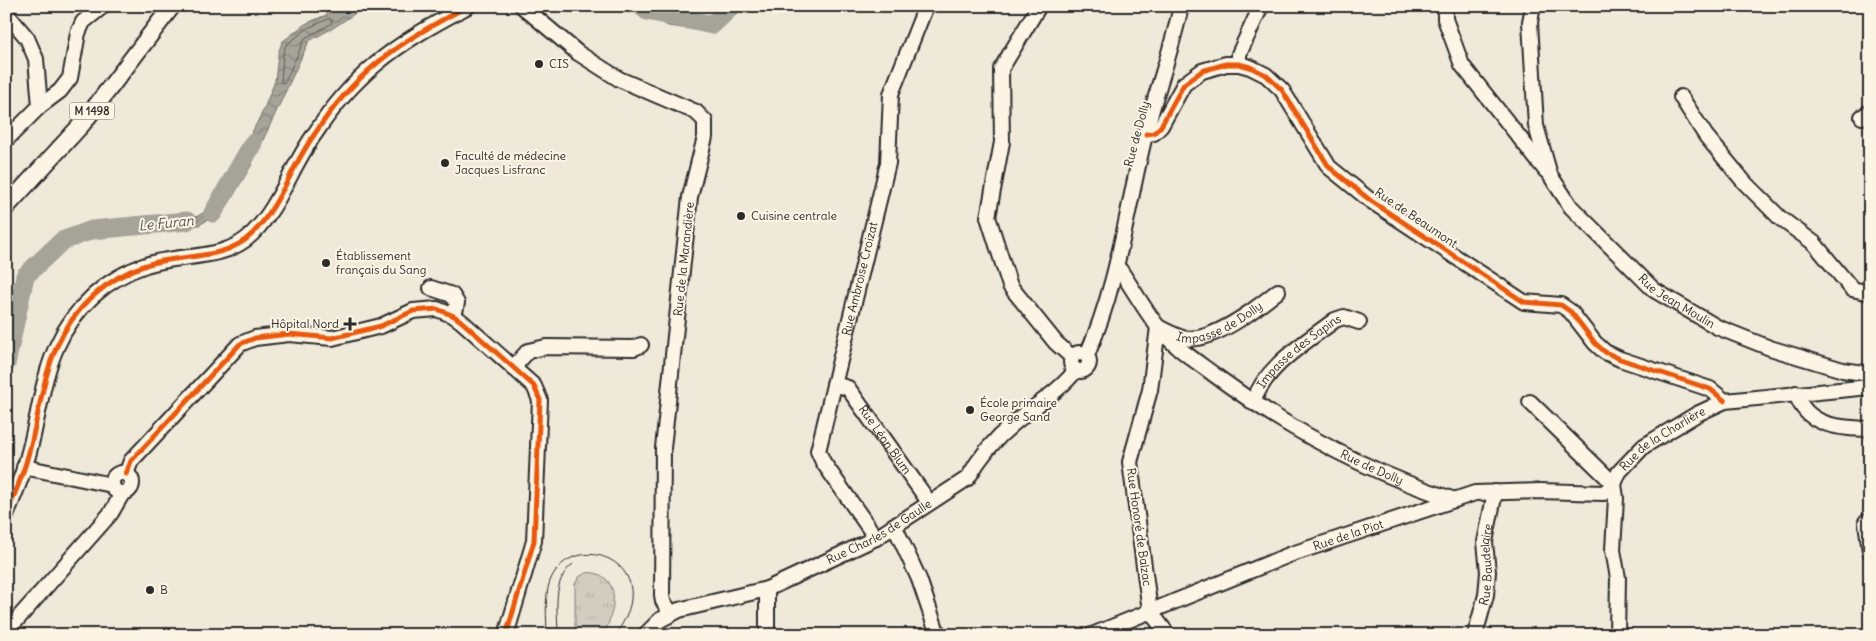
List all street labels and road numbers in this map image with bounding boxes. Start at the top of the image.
street label: Rue de Dolly [1121,99,1153,168]
road number: M 1498 [70,102,114,120]
street label: Rue de Beaumont [1372,184,1460,251]
street label: Rue de la Marandière [670,201,697,317]
street label: Rue Ambroise Croizat [838,220,880,337]
street label: Rue Jean Moulin [1635,271,1718,331]
street label: Impasse de Dolly [1174,298,1265,346]
street label: Impasse des Sapins [1253,311,1343,391]
street label: Rue Léon Blum [856,402,915,477]
street label: Rue de la Charlière [1616,403,1708,474]
street label: Rue de Dolly [1338,446,1406,488]
street label: Rue Honoré de Balzac [1124,467,1155,587]
street label: Rue Charles de Gaulle [824,496,934,567]
street label: Rue de la Piot [1311,516,1385,553]
street label: Rue Baudelaire [1475,522,1495,607]

